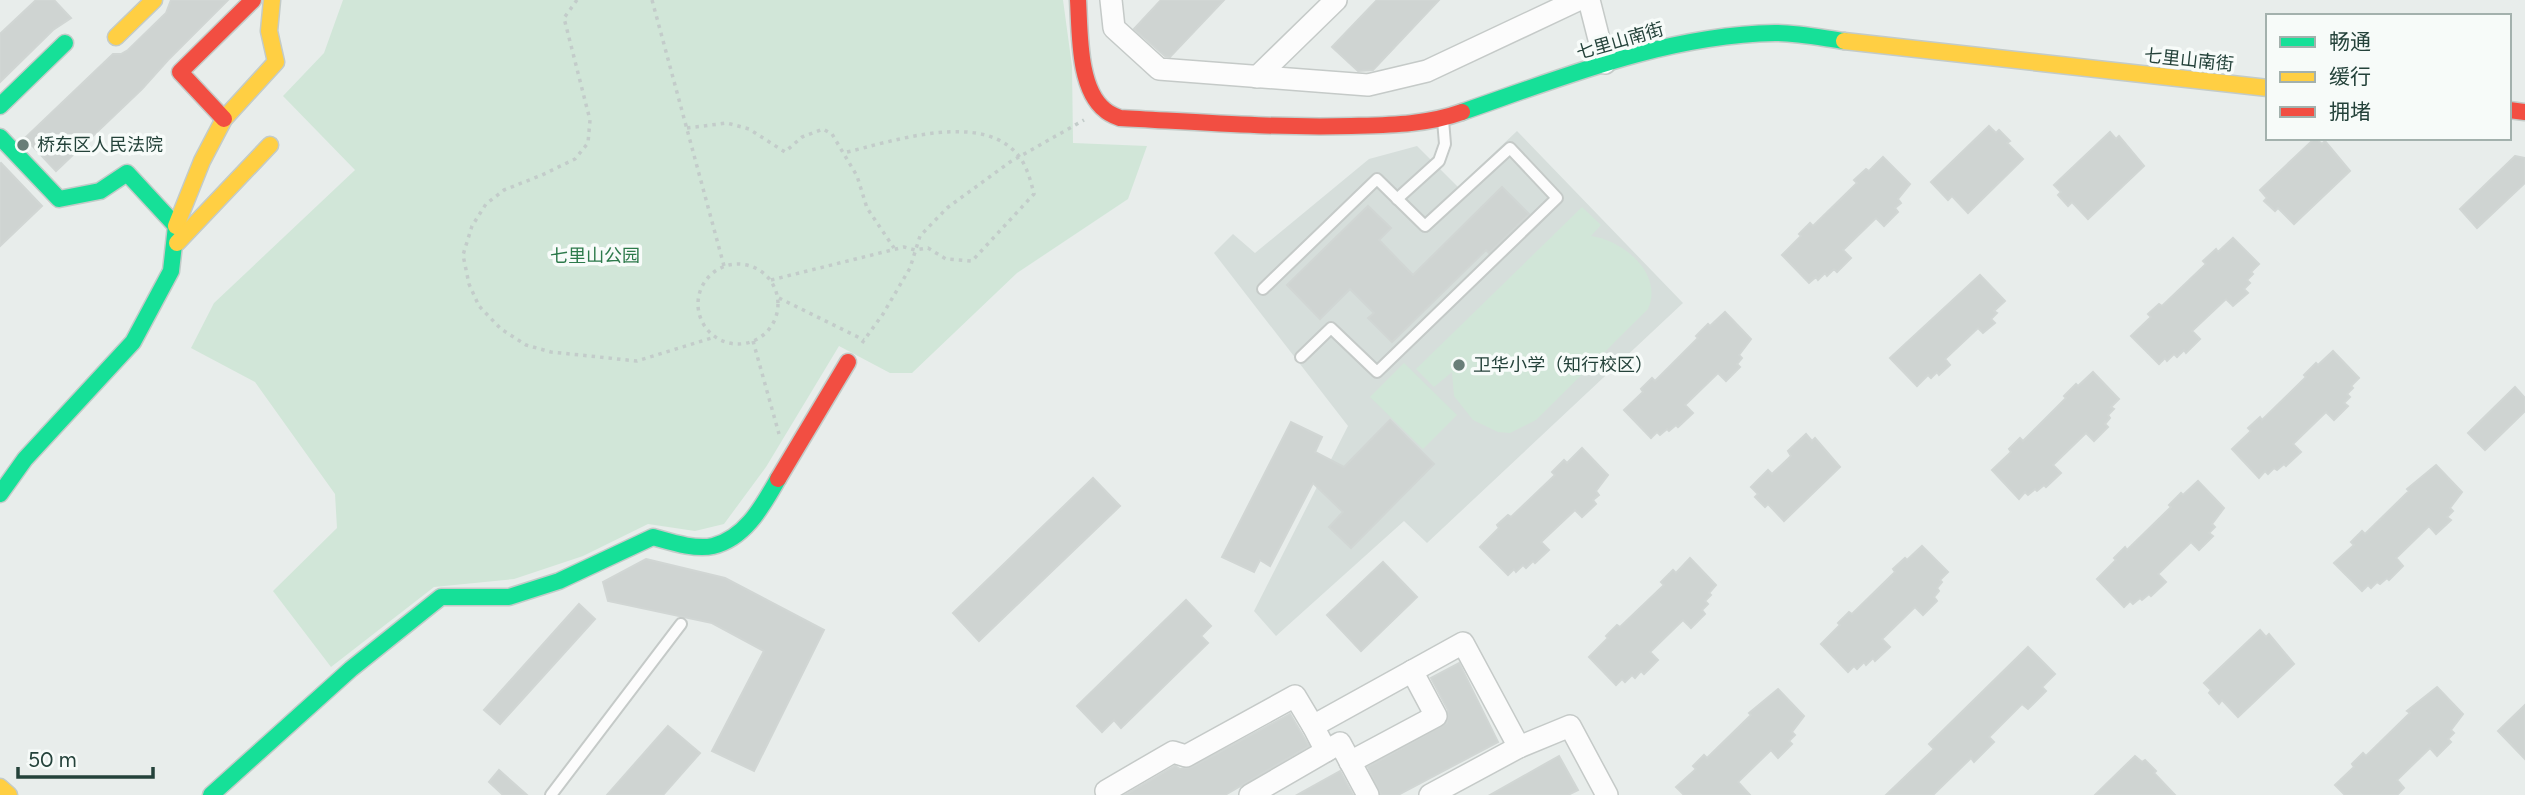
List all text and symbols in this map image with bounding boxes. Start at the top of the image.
legend [2266,14,2511,140]
street label: 七里山南街 [1574,18,1666,64]
text: 畅通 [2329,29,2371,54]
street label: 七里山南街 [2143,44,2235,76]
text: 缓行 [2329,64,2371,89]
text: 拥堵 [2329,99,2371,124]
place label: 桥东区人民法院 [37,134,163,156]
marker: 桥东区人民法院 [15,137,31,153]
park label: 七里山公园 [550,245,640,267]
place label: 卫华小学（知行校区） [1473,354,1653,376]
marker: 卫华小学（知行校区） [1451,357,1467,373]
scale bar [18,736,152,780]
text: 50 m [28,747,77,772]

